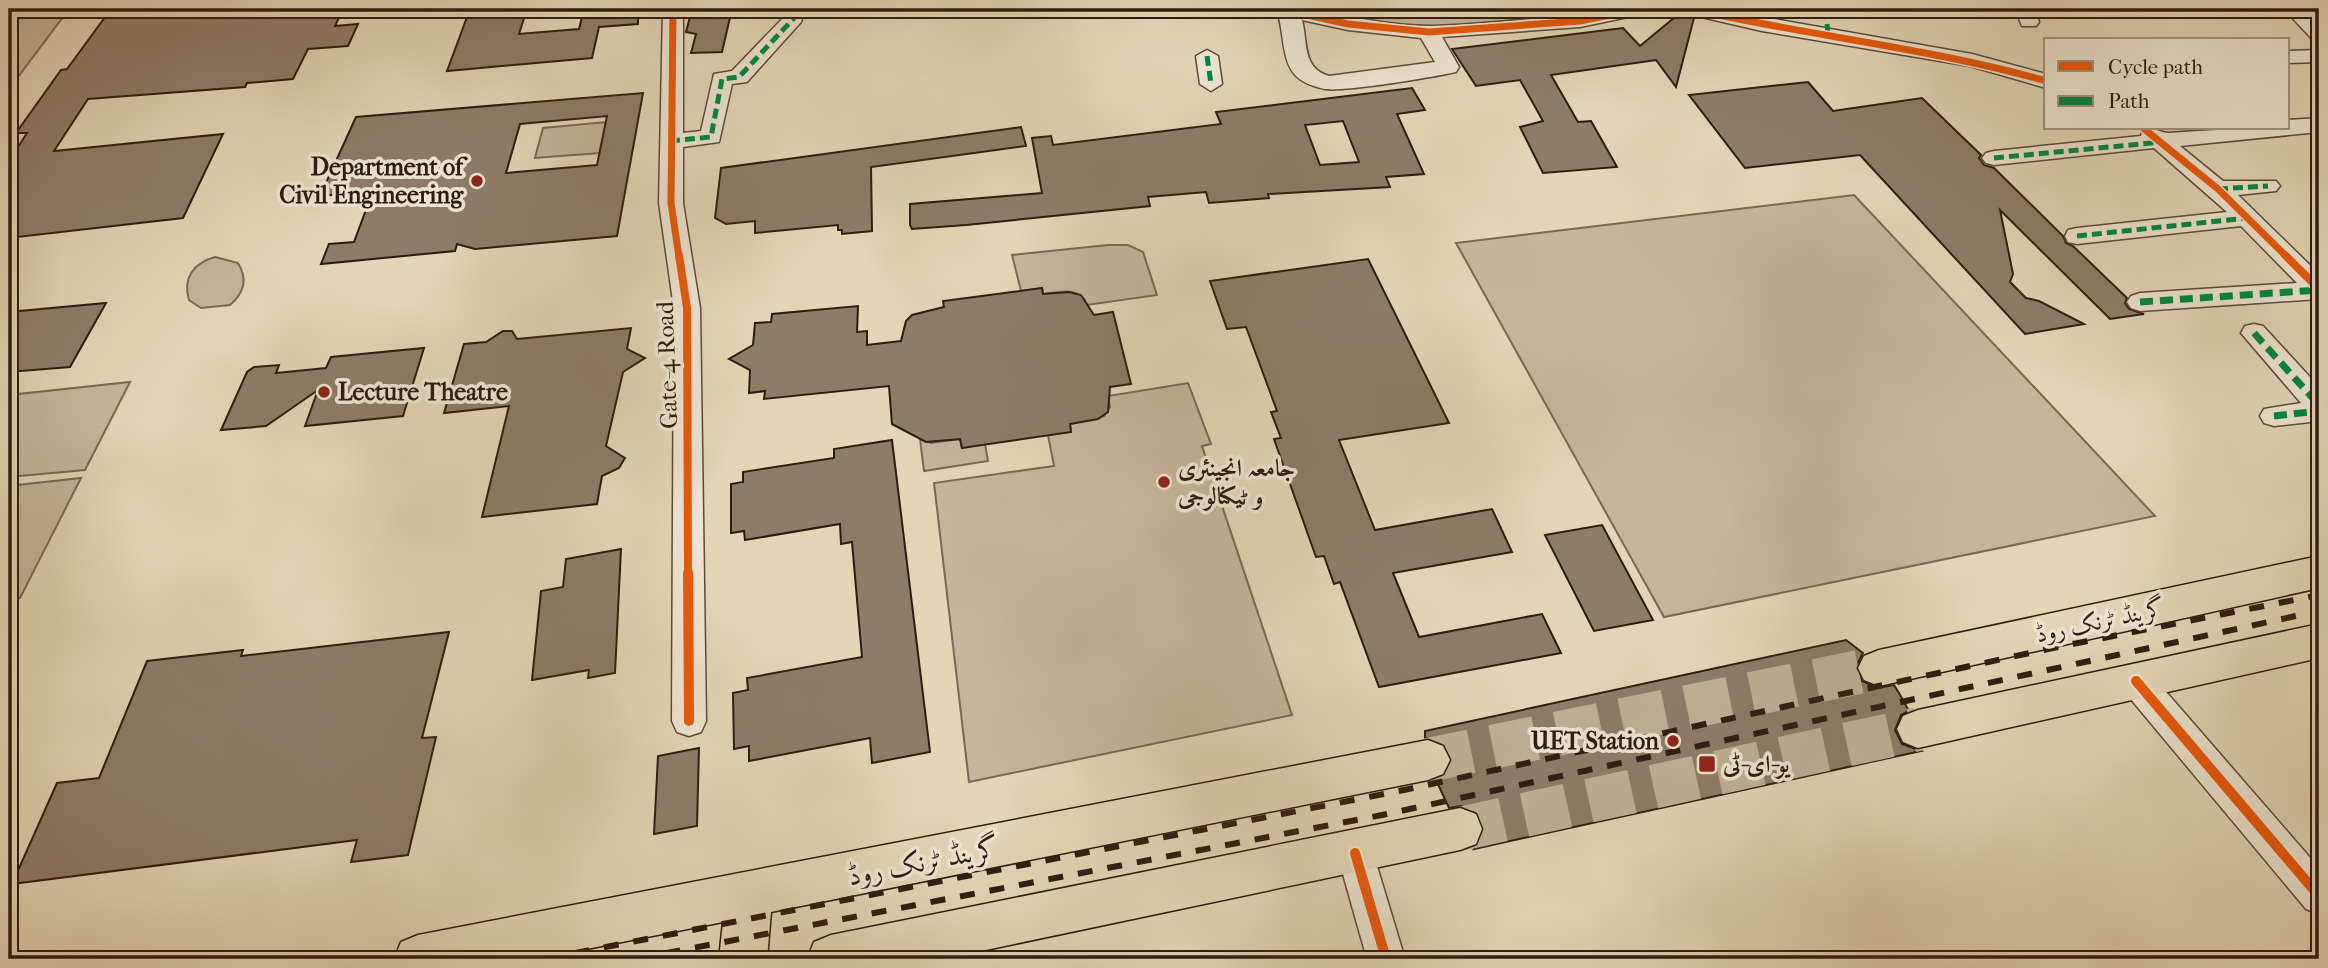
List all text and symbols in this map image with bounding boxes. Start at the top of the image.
legend [2044,38,2290,130]
text: Cycle path [2108,55,2203,79]
text: Path [2108,89,2150,113]
place label: Department of Civil Engineering [279,153,468,209]
marker: Department of Civil Engineering [469,173,485,189]
street label: Gate-4 Road [651,300,683,429]
place label: Lecture Theatre [338,378,508,406]
marker: Lecture Theatre [316,384,332,400]
place label: جامعہ انجینئری و ٹیکنالوجی [1177,454,1295,511]
marker: جامعہ انجینئری و ٹیکنالوجی [1156,474,1172,490]
street label: گرینڈ ٹرنک روڈ [2032,592,2167,649]
place label: UET Station [1530,727,1660,755]
marker: UET Station [1665,733,1681,749]
place label: یو-ای-ٹی [1722,750,1791,779]
marker: یو-ای-ٹی [1697,754,1717,774]
street label: گرینڈ ٹرنک روڈ [844,829,1002,893]

